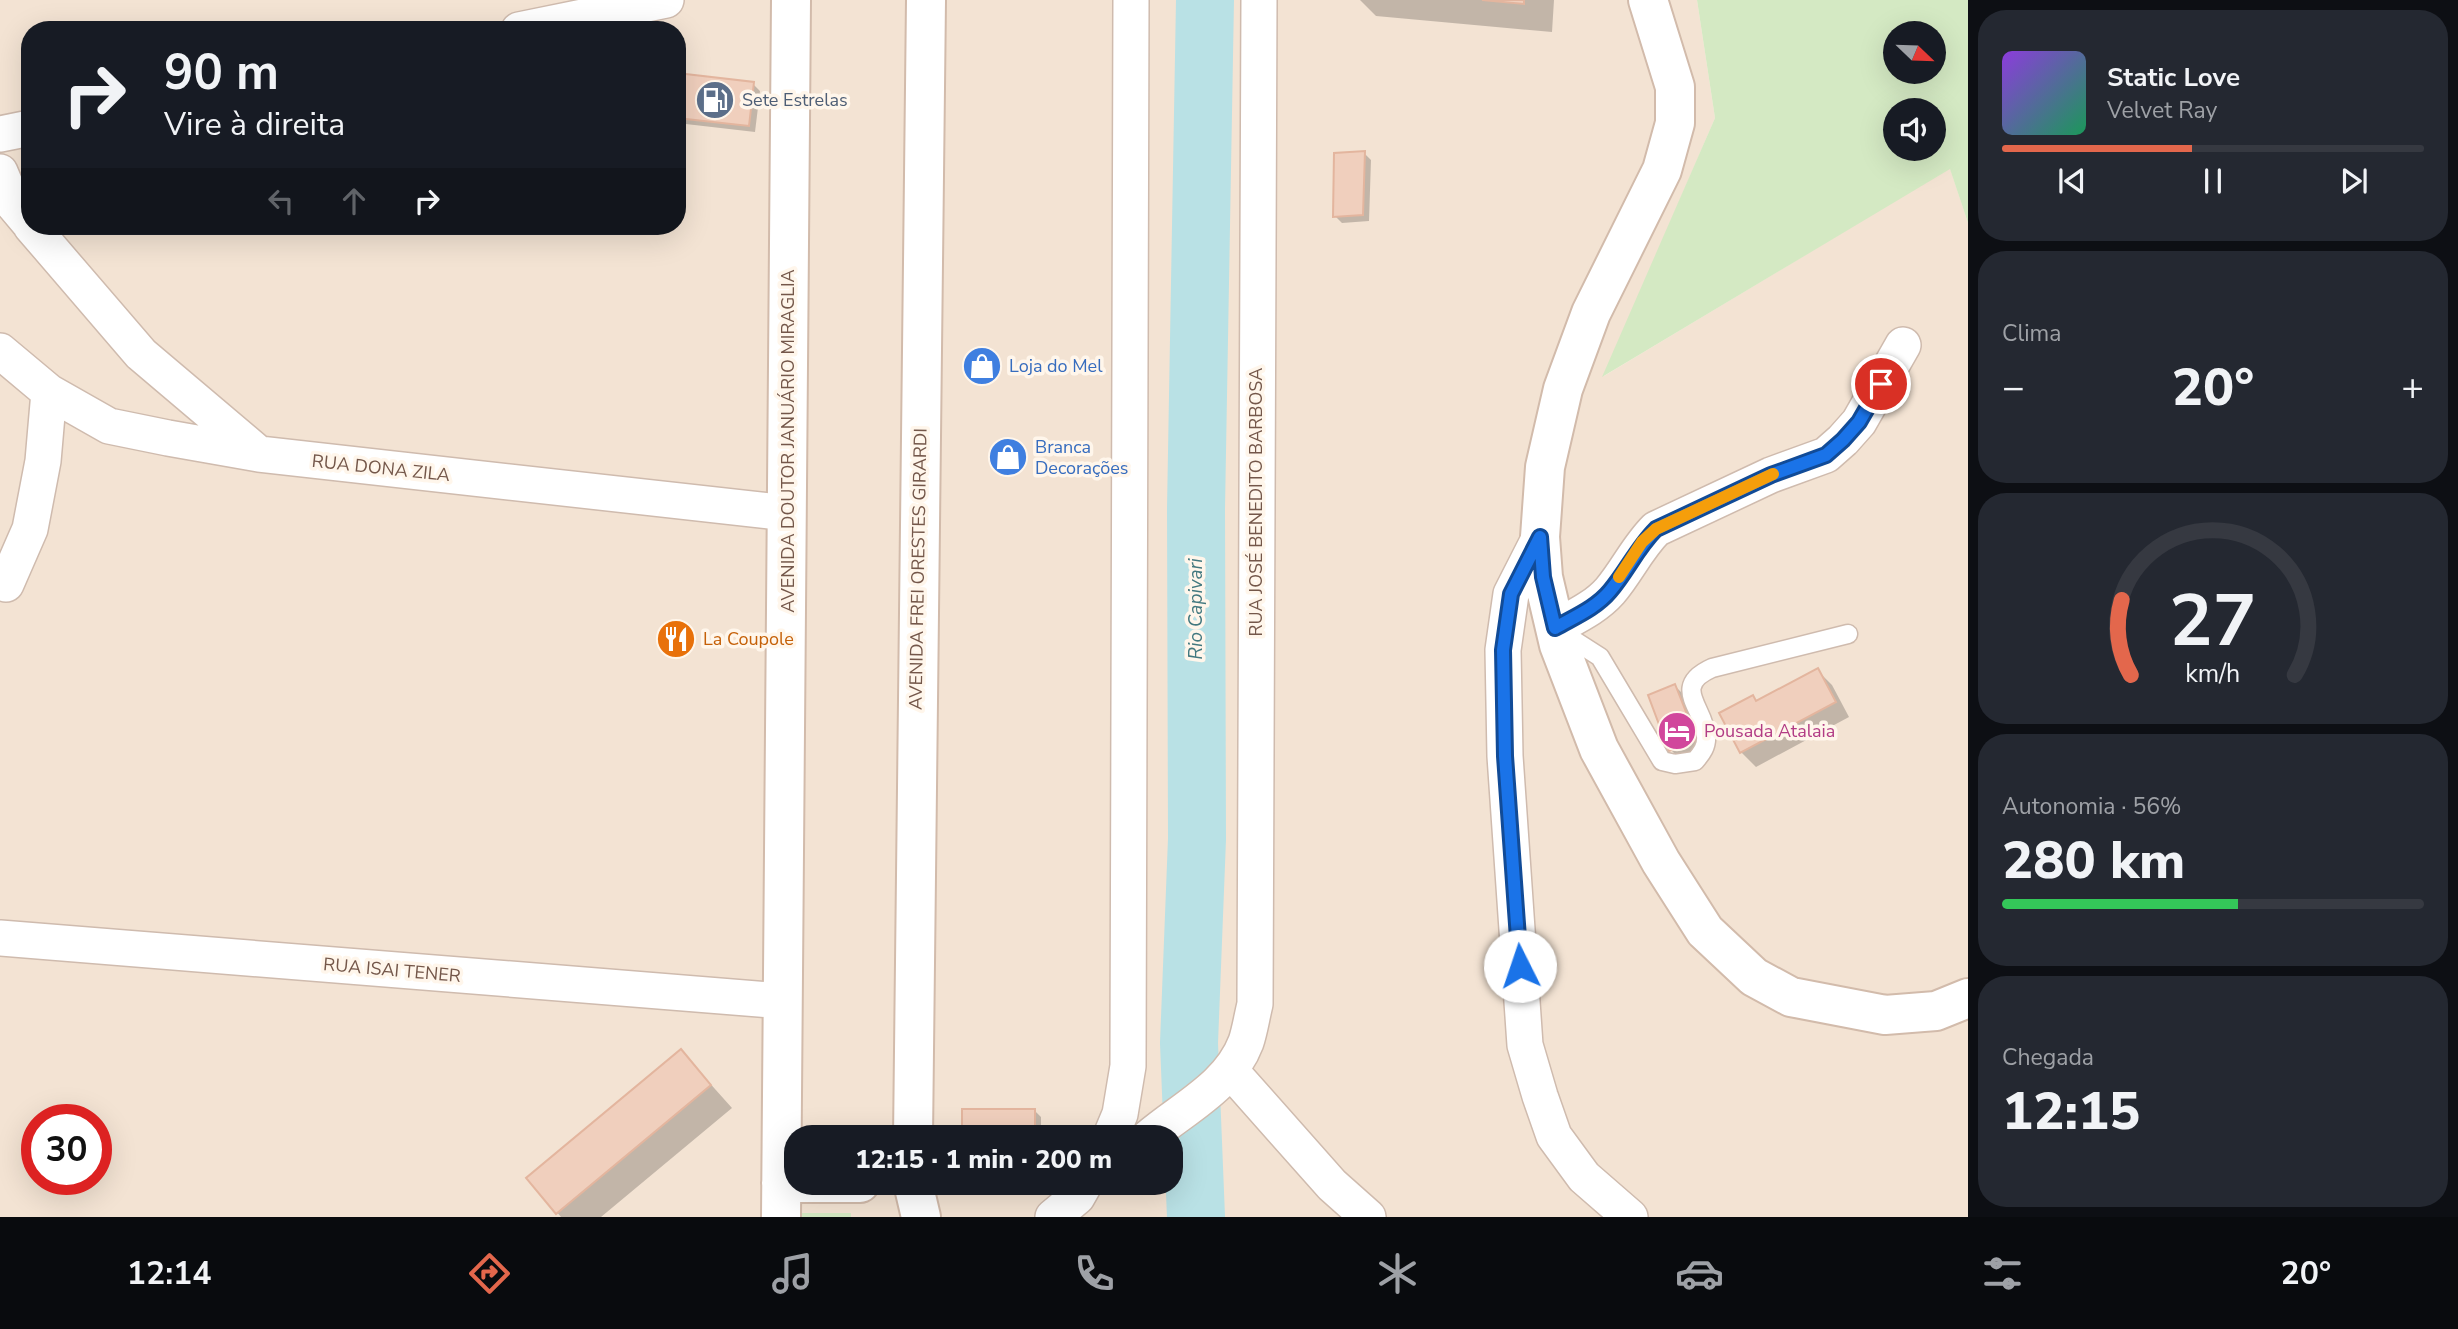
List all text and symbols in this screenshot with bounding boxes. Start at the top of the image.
north arrow [1883,21,1946,84]
map controls [1883,21,1946,161]
text: 90 m [164,39,279,106]
icon: right [49,49,140,140]
text: Static Love [2107,60,2240,95]
fuel station icon: Sete Estrelas [694,79,736,121]
place label: Sete Estrelas [742,88,848,112]
text: Velvet Ray [2107,95,2217,126]
button: sound [1883,98,1946,161]
text: Vire à direita [164,103,345,146]
icon: previous [2053,162,2091,200]
icon: pause [2194,162,2232,200]
icon: next [2335,162,2373,200]
icon: left [262,182,300,220]
icon: ahead [335,182,373,220]
icon: right [408,182,446,220]
street label: AVENIDA DOUTOR JANUÁRIO MIRAGLIA [776,269,800,613]
text: Clima [2002,318,2062,349]
shop icon: Loja do Mel [961,345,1003,387]
text: 20° [2172,352,2254,423]
place label: Loja do Mel [1009,354,1103,378]
pin [1851,354,1911,414]
text: − [2002,362,2025,413]
text: + [2401,362,2424,413]
icon: arrive [1862,365,1900,403]
street label: RUA JOSÉ BENEDITO BARBOSA [1244,368,1268,636]
street label: AVENIDA FREI ORESTES GIRARDI [904,428,932,710]
place label: Branca Decorações [1035,435,1128,480]
shop icon: Branca Decorações [987,436,1029,478]
street label: RUA DONA ZILA [311,449,451,487]
water label: Rio Capivari [1183,558,1209,660]
text: 27 [2169,571,2257,671]
restaurant icon: La Coupole [655,618,697,660]
place label: La Coupole [703,627,794,651]
text: km/h [2185,656,2241,690]
hotel icon: Pousada Atalaia [1656,710,1698,752]
place label: Pousada Atalaia [1704,719,1835,743]
text: Autonomia · 56% [2002,791,2182,822]
text: 280 km [2002,825,2185,896]
position arrow [1483,929,1557,1003]
street label: RUA ISAI TENER [322,952,462,988]
text: Chegada [2002,1042,2094,1073]
text: 12:15 [2002,1076,2140,1147]
speed limit sign: 30 [21,1104,112,1195]
text: 12:15 · 1 min · 200 m [855,1142,1112,1177]
icon: directions [465,1249,514,1298]
icon: music [768,1249,817,1298]
icon: phone [1070,1249,1119,1298]
icon: climate [1373,1249,1422,1298]
icon: car [1675,1249,1724,1298]
icon: filters [1978,1249,2027,1298]
text: 12:14 [127,1252,212,1295]
text: 20° [2281,1252,2331,1295]

